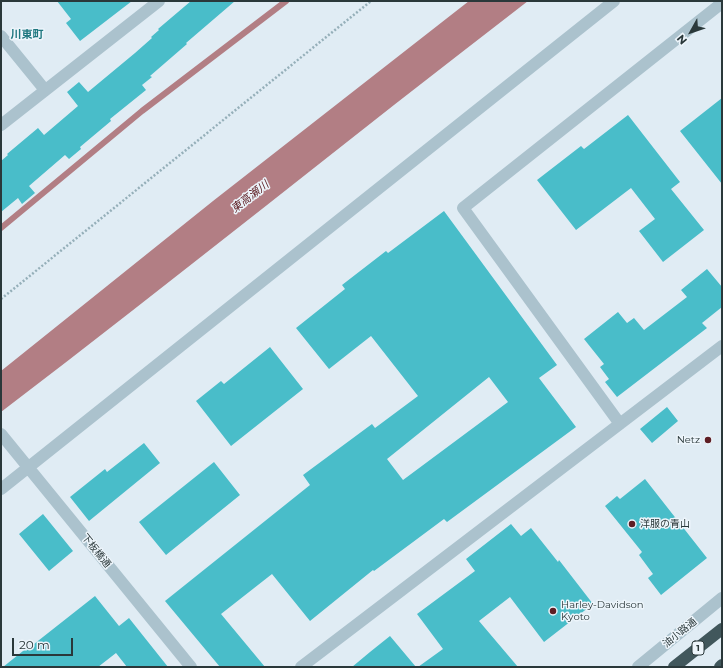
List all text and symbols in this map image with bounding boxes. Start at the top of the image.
north arrow [671,12,711,52]
district label: 川東町 [11,28,43,42]
text: N [674,32,690,48]
water label: 東高瀬川 [229,178,271,216]
place label: Netz [677,434,700,446]
marker: Netz [703,435,713,445]
place label: 洋服の青山 [640,518,690,530]
marker: 洋服の青山 [627,519,637,529]
street label: 下板橋通 [79,532,113,570]
place label: Harley-Davidson Kyoto [561,599,644,622]
marker: Harley-Davidson Kyoto [548,606,558,616]
street label: 油小路通 [661,616,699,650]
scale bar [14,630,75,656]
text: 20 m [19,637,50,652]
road number: 1 [692,641,704,655]

